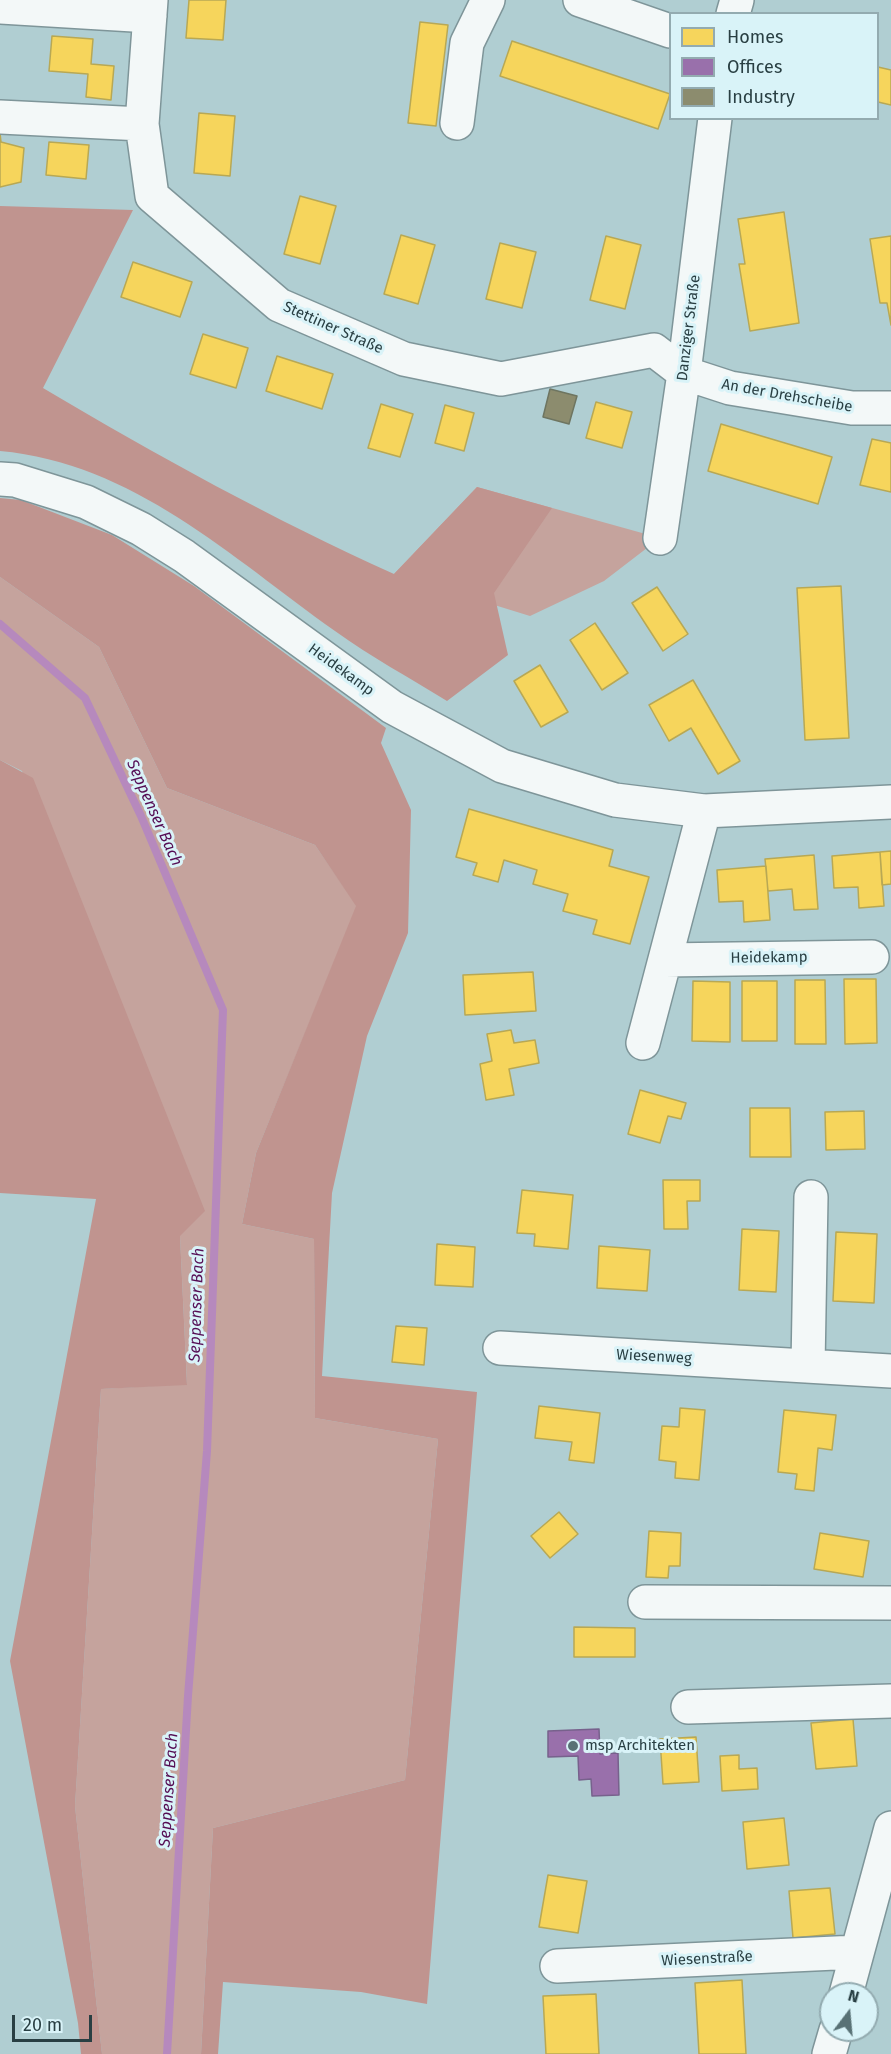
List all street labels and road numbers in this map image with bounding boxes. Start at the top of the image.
street label: Danziger Straße [674,274,704,382]
street label: Stettiner Straße [280,298,386,358]
street label: An der Drehscheibe [720,376,854,416]
street label: Heidekamp [305,640,377,700]
street label: Heidekamp [730,948,808,968]
street label: Wiesenweg [616,1346,692,1368]
street label: Wiesenstraße [661,1948,753,1970]

